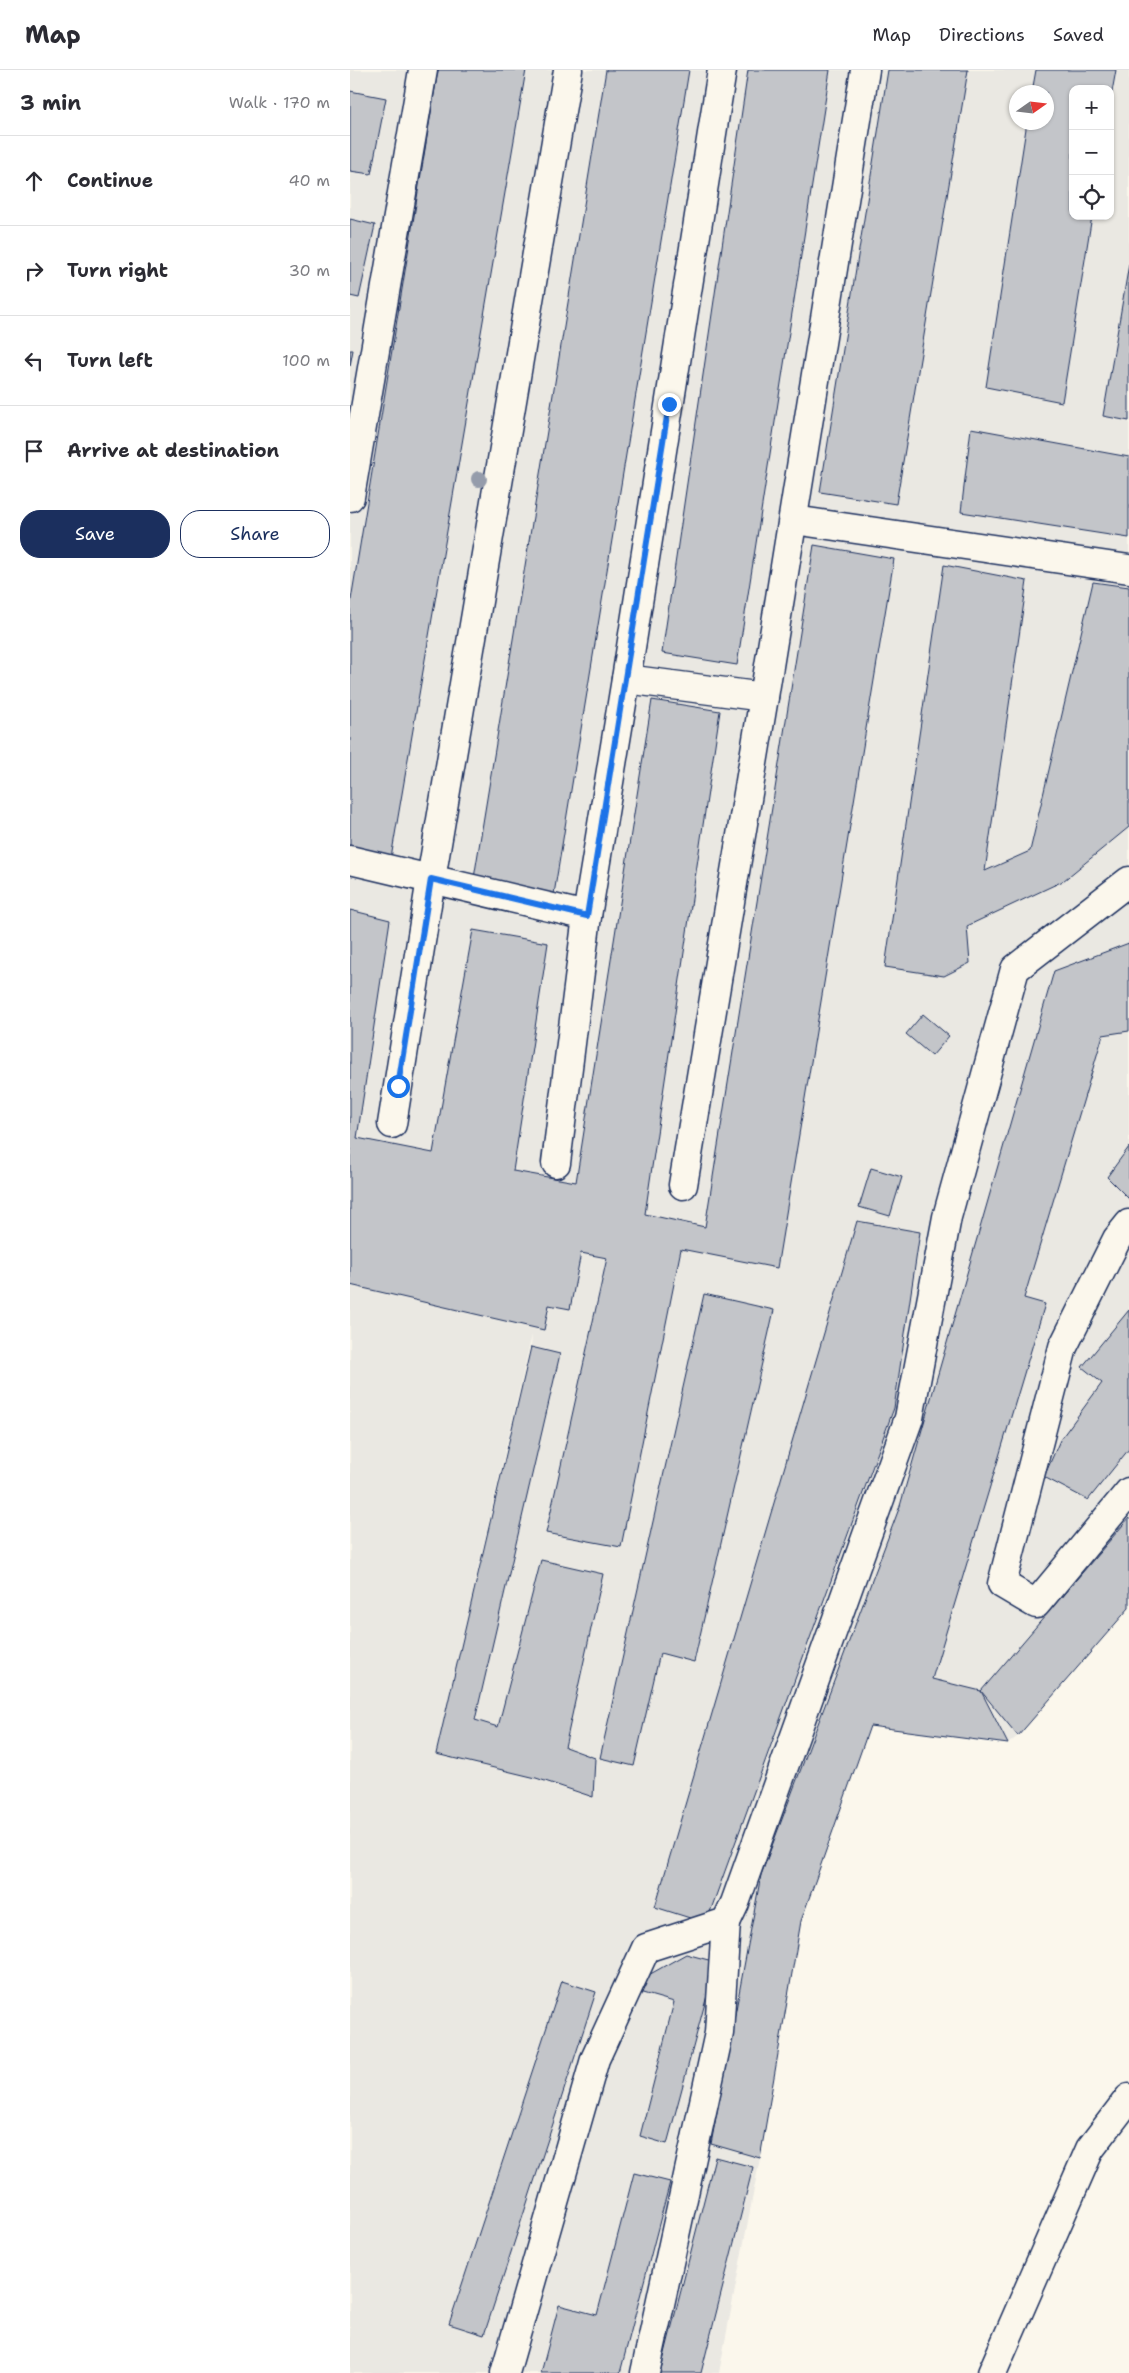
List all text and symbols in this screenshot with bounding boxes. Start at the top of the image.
text: Map [25,19,81,51]
text: Map [873,23,911,47]
text: Directions [939,23,1025,47]
text: Saved [1053,23,1104,47]
north arrow [1009,85,1054,130]
map controls [1069,85,1114,220]
button: + [1069,85,1114,130]
text: 3 min [20,89,81,117]
text: Walk · 170 m [229,92,330,113]
button: − [1069,130,1114,175]
icon: ahead [20,167,48,195]
text: Continue [67,168,153,193]
text: 40 m [288,170,330,191]
button: locate [1069,175,1114,220]
icon: right [20,257,48,285]
text: Turn right [67,258,168,283]
text: 30 m [289,260,330,281]
icon: left [20,347,48,375]
text: Turn left [67,348,153,373]
text: 100 m [282,350,330,371]
route end [658,393,681,416]
icon: arrive [20,437,48,465]
text: Arrive at destination [67,438,279,463]
button: Save [20,510,170,558]
button: Share [180,510,330,558]
route start [387,1075,410,1098]

